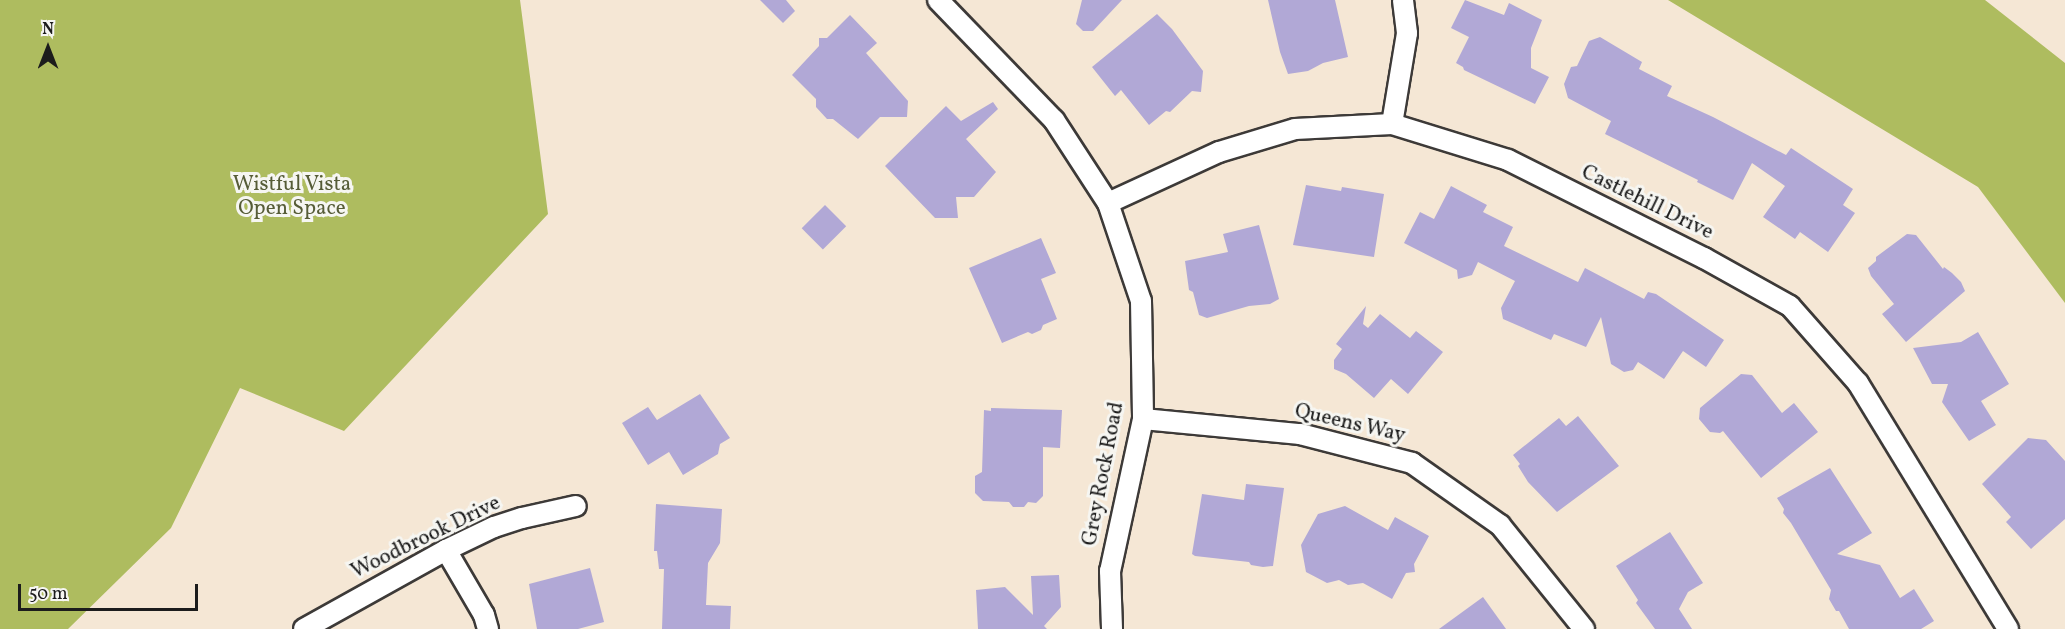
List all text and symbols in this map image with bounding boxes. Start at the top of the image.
north arrow [18,18,78,78]
text: N [42,19,54,41]
street label: Castlehill Drive [1577,160,1717,246]
park label: Wistful Vista Open Space [232,172,352,222]
street label: Queens Way [1292,399,1408,449]
street label: Grey Rock Road [1078,400,1130,548]
street label: Woodbrook Drive [347,491,505,585]
scale bar [21,572,201,610]
text: 50 m [29,582,68,607]

